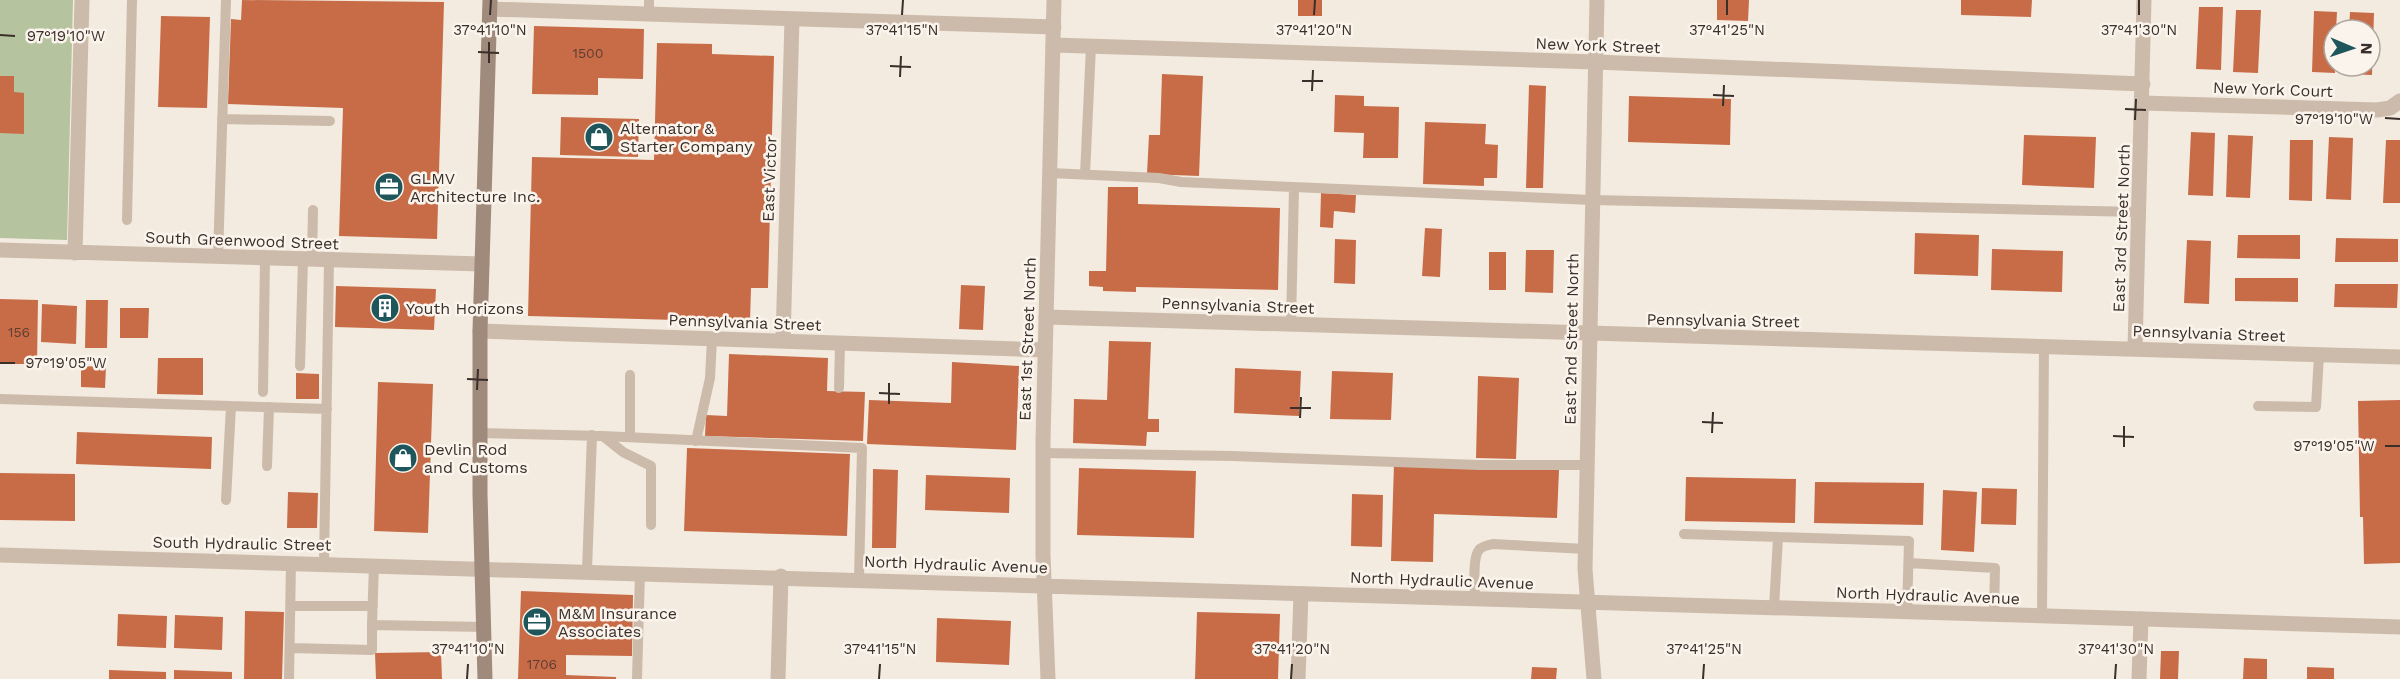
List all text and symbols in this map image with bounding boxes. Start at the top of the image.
north arrow [2322,18,2382,78]
text: 37°41'10"N [453,21,527,39]
text: 37°41'15"N [865,21,939,39]
text: 37°41'20"N [1276,21,1352,39]
text: 37°41'25"N [1689,21,1765,39]
text: 37°41'30"N [2101,21,2177,39]
text: 97°19'10"W [27,27,105,45]
street label: New York Street [1535,34,1661,57]
text: N [2357,42,2376,55]
house number: 1500 [572,45,604,61]
street label: New York Court [2213,78,2334,101]
text: 97°19'10"W [2295,110,2373,128]
place label: Alternator & Starter Company [620,119,753,156]
shop icon: Alternator & Starter Company [583,121,615,153]
street label: East Victor [759,135,781,222]
street label: East 3rd Street North [2109,144,2134,313]
place label: GLMV Architecture Inc. [410,169,540,206]
office icon: GLMV Architecture Inc. [373,171,405,203]
street label: South Greenwood Street [145,228,339,253]
street label: East 2nd Street North [1560,253,1583,425]
street label: East 1st Street North [1015,257,1040,421]
building icon: Youth Horizons [369,292,401,324]
street label: Pennsylvania Street [1161,293,1315,318]
place label: Youth Horizons [406,299,524,318]
street label: Pennsylvania Street [668,310,822,335]
street label: Pennsylvania Street [1646,310,1800,331]
street label: Pennsylvania Street [2132,321,2286,346]
house number: 156 [8,324,30,340]
text: 97°19'05"W [25,354,107,372]
text: 97°19'05"W [2293,437,2375,455]
place label: Devlin Rod and Customs [424,440,528,477]
shop icon: Devlin Rod and Customs [387,442,419,474]
street label: South Hydraulic Street [152,532,332,555]
street label: North Hydraulic Avenue [864,552,1048,577]
street label: North Hydraulic Avenue [1350,568,1534,593]
street label: North Hydraulic Avenue [1836,583,2020,608]
place label: M&M Insurance Associates [558,604,677,641]
office icon: M&M Insurance Associates [521,606,553,638]
text: 37°41'10"N [431,640,505,658]
text: 37°41'15"N [843,640,917,658]
text: 37°41'20"N [1254,640,1330,658]
text: 37°41'25"N [1666,640,1742,658]
text: 37°41'30"N [2078,640,2154,658]
house number: 1706 [527,656,557,672]

